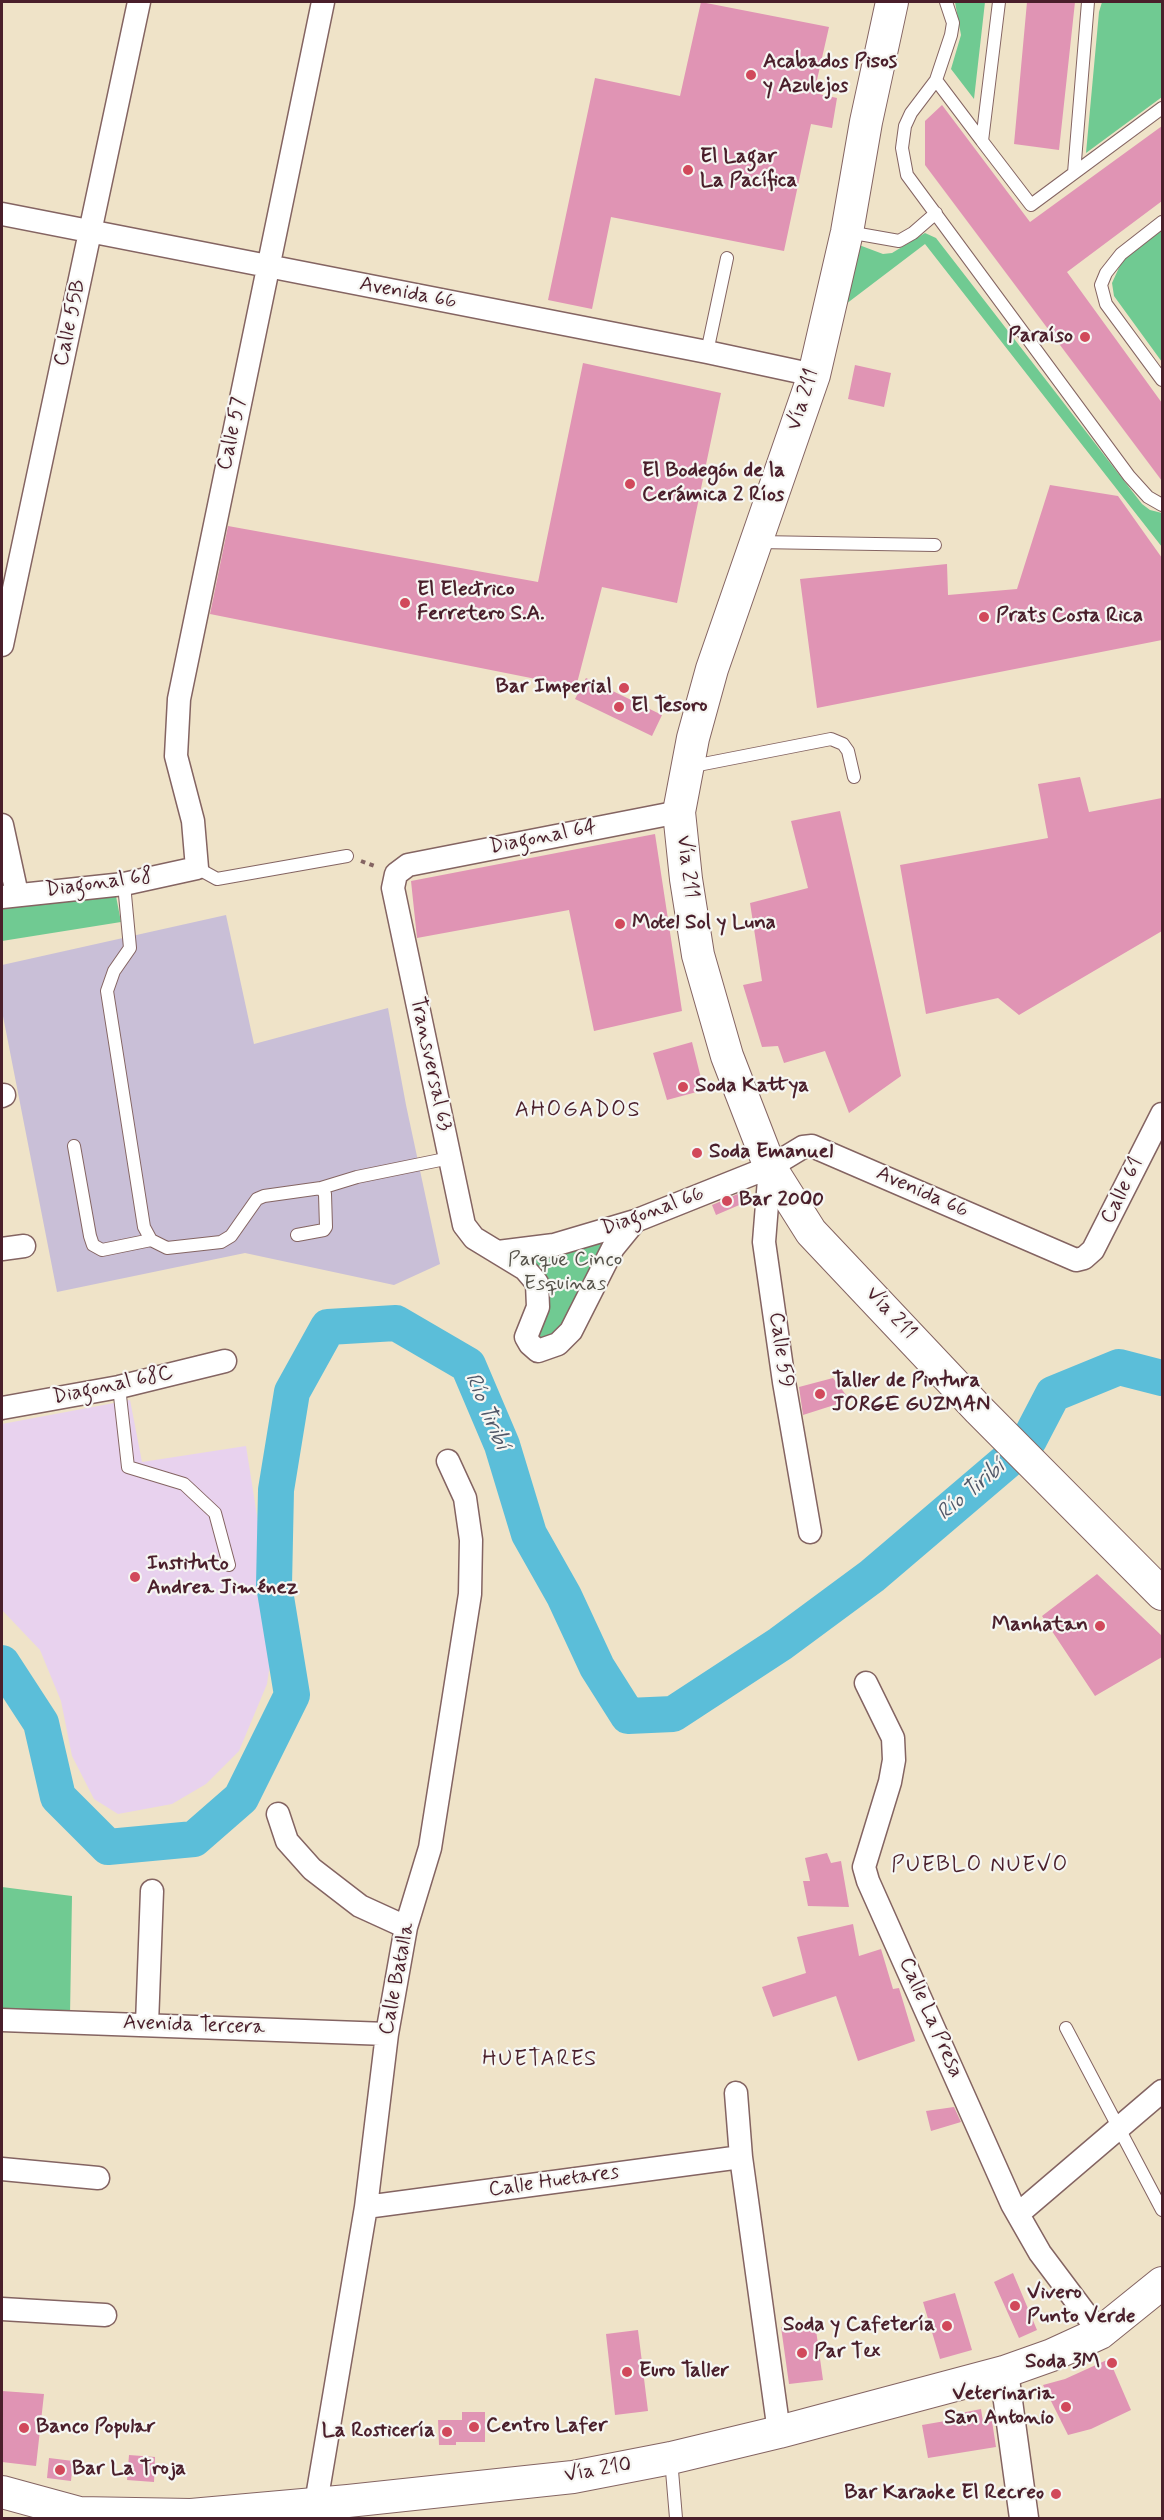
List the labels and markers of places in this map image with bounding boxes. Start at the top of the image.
place label: Acabados Pisos y Azulejos [763,50,897,100]
marker: Acabados Pisos y Azulejos [744,68,758,82]
place label: El Lagar La Pacífica [700,145,797,195]
marker: El Lagar La Pacífica [681,163,695,177]
place label: Paraíso [1008,324,1073,350]
marker: Paraíso [1078,330,1092,344]
place label: El Bodegón de la Cerámica 2 Ríos [642,459,785,509]
marker: El Bodegón de la Cerámica 2 Ríos [623,477,637,491]
place label: El Electrico Ferretero S.A. [417,578,545,628]
marker: El Electrico Ferretero S.A. [398,596,412,610]
place label: Prats Costa Rica [996,604,1143,630]
marker: Prats Costa Rica [977,610,991,624]
place label: Bar Imperial [496,675,612,701]
marker: Bar Imperial [617,681,631,695]
place label: El Tesoro [631,694,708,720]
marker: El Tesoro [612,700,626,714]
place label: Motel Sol y Luna [632,911,776,937]
marker: Motel Sol y Luna [613,917,627,931]
place label: Soda Kattya [695,1074,809,1100]
marker: Soda Kattya [676,1080,690,1094]
place label: Soda Emanuel [709,1140,833,1166]
marker: Soda Emanuel [690,1146,704,1160]
place label: Bar 2000 [739,1188,824,1214]
marker: Bar 2000 [720,1194,734,1208]
place label: Taller de Pintura JORGE GUZMAN [832,1369,990,1419]
marker: Taller de Pintura JORGE GUZMAN [813,1387,827,1401]
place label: Instituto Andrea Jiménez [147,1552,298,1602]
marker: Instituto Andrea Jiménez [128,1570,142,1584]
place label: Manhatan [992,1613,1088,1639]
marker: Manhatan [1093,1619,1107,1633]
place label: Vivero Punto Verde [1027,2281,1136,2331]
marker: Vivero Punto Verde [1008,2299,1022,2313]
place label: Soda y Cafetería [783,2313,935,2339]
marker: Soda y Cafetería [940,2319,954,2333]
place label: Par Tex [814,2340,880,2366]
marker: Par Tex [795,2346,809,2360]
place label: Soda 3M [1025,2350,1100,2376]
marker: Soda 3M [1105,2356,1119,2370]
place label: Euro Taller [639,2359,729,2385]
marker: Euro Taller [620,2365,634,2379]
place label: Veterinaria San Antonio [944,2382,1054,2432]
marker: Veterinaria San Antonio [1059,2400,1073,2414]
place label: Centro Lafer [486,2414,607,2440]
place label: Banco Popular [36,2415,156,2441]
place label: La Rosticería [322,2419,435,2445]
marker: Centro Lafer [467,2420,481,2434]
marker: Banco Popular [17,2421,31,2435]
marker: La Rosticería [440,2425,454,2439]
place label: Bar La Troja [72,2457,186,2483]
marker: Bar La Troja [53,2463,67,2477]
place label: Bar Karaoke El Recreo [844,2481,1044,2507]
marker: Bar Karaoke El Recreo [1049,2487,1063,2501]

